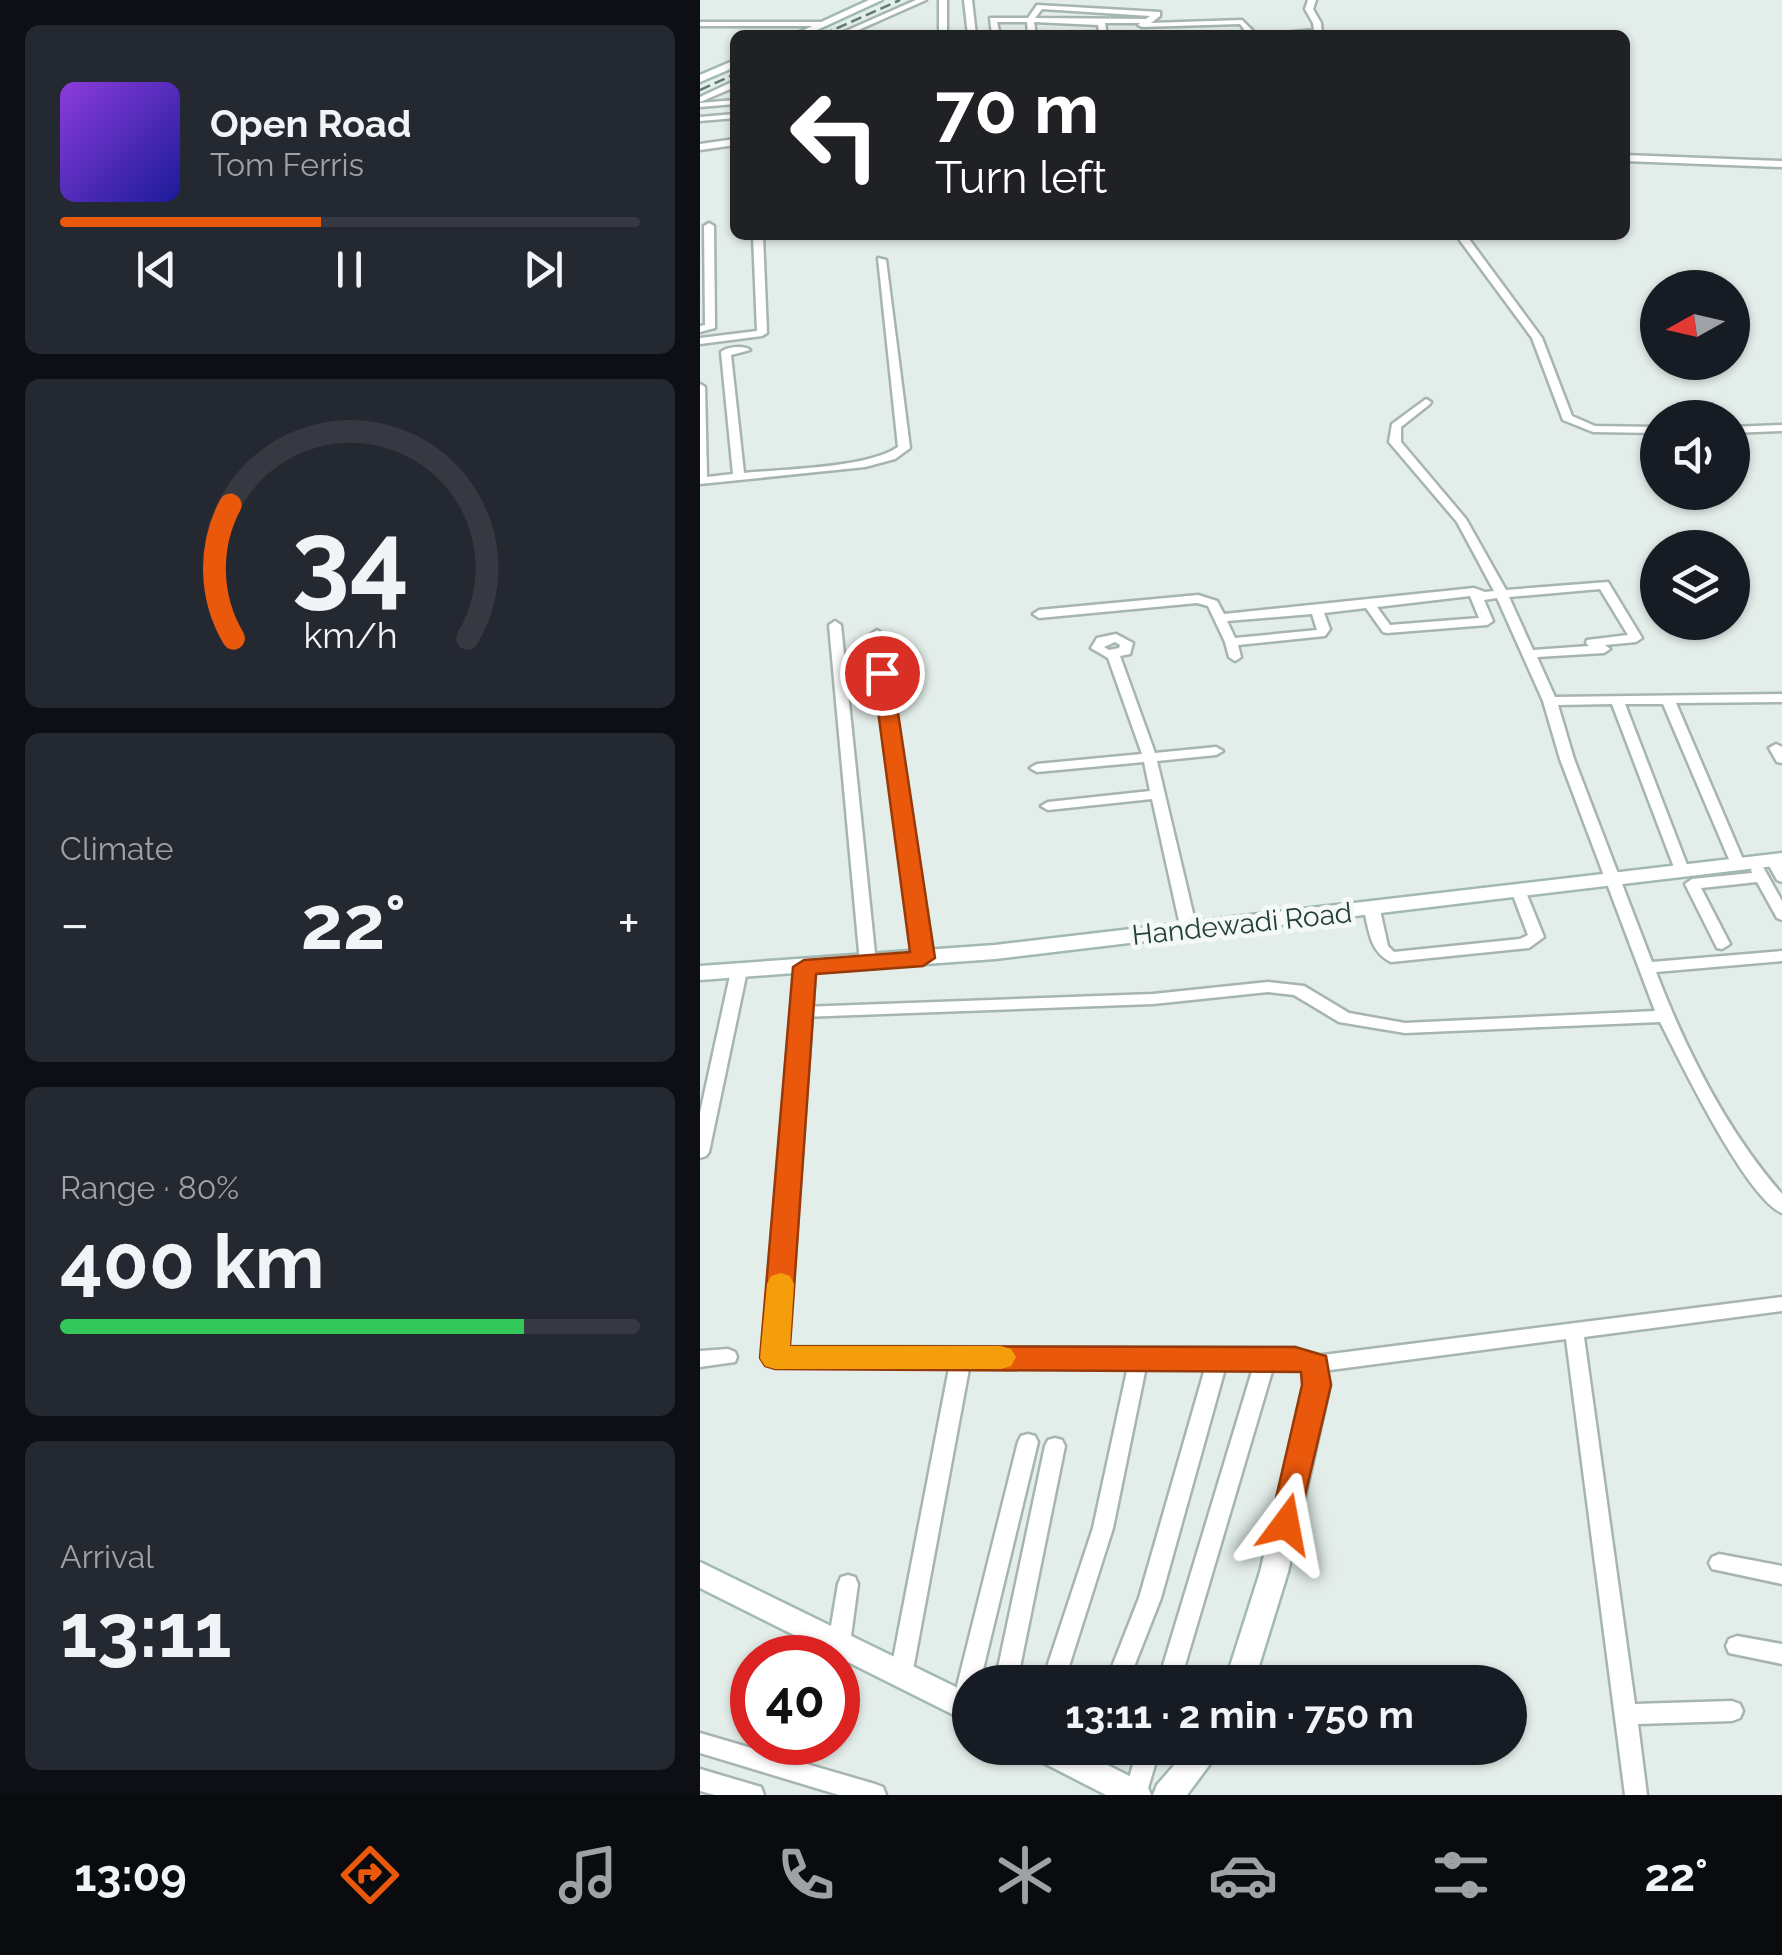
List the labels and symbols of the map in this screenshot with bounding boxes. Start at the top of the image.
north arrow [1640,270,1750,380]
pin [840,631,925,716]
street label: Handewadi Road [1130,896,1354,952]
position arrow [1234,1472,1338,1576]
speed limit sign: 40 [730,1635,860,1765]

